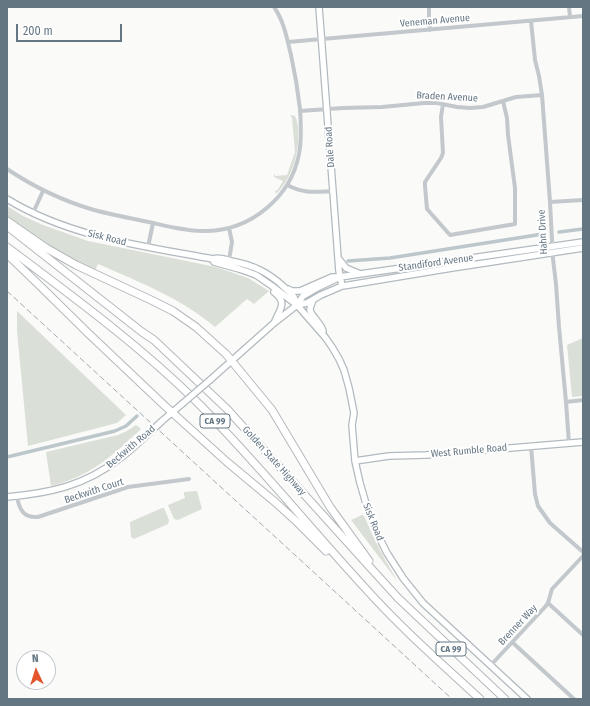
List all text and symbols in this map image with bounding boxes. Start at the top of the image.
street label: Veneman Avenue [399,12,471,30]
scale bar [18,16,124,42]
text: 200 m [23,24,53,38]
street label: Braden Avenue [416,89,478,105]
street label: Dale Road [323,126,337,168]
street label: Hahn Drive [536,209,550,255]
street label: Sisk Road [86,227,128,249]
street label: Standiford Avenue [398,252,474,274]
road number: CA 99 [200,414,230,428]
street label: Beckwith Road [104,423,158,471]
street label: Golden State Highway [240,424,308,498]
street label: West Rumble Road [430,442,508,460]
street label: Beckwith Court [63,476,125,506]
street label: Sisk Road [360,501,386,543]
street label: Brenner Way [496,602,540,648]
road number: CA 99 [436,642,466,656]
north arrow [16,650,56,690]
text: N [31,652,39,665]

